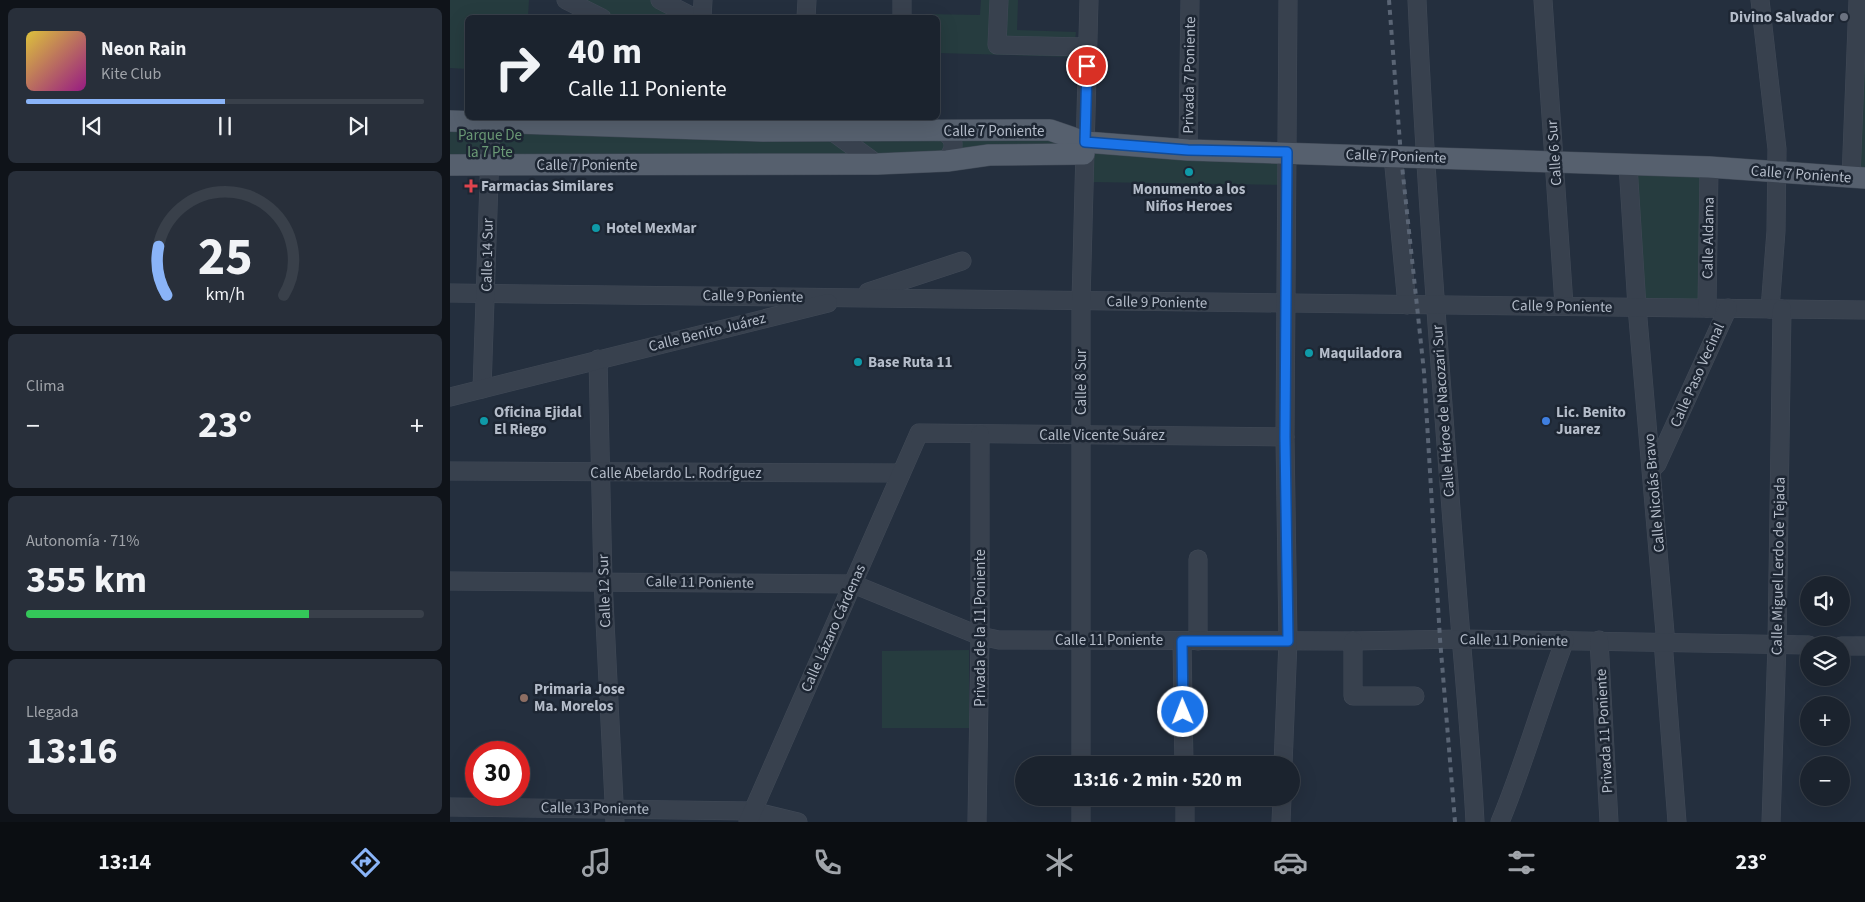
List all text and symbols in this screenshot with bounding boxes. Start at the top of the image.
place label: Divino Salvador [1730,7,1834,28]
marker: Divino Salvador [1838,11,1850,23]
street label: Privada 7 Poniente [1178,16,1201,134]
text: 40 m [568,27,642,77]
icon: right [485,35,550,100]
text: Neon Rain [101,36,186,63]
pin [1066,45,1108,87]
icon: arrive [1073,52,1101,80]
text: Kite Club [101,63,161,85]
text: Calle 11 Poniente [568,73,727,105]
icon: previous [78,112,106,140]
icon: pause [211,112,239,140]
icon: next [344,112,372,140]
street label: Calle 6 Sur [1542,118,1567,187]
street label: Calle 7 Poniente [944,121,1044,142]
park label: Parque De la 7 Pte [458,125,522,163]
street label: Calle 7 Poniente [1345,144,1447,169]
street label: Calle 7 Poniente [537,155,637,176]
street label: Calle 7 Poniente [1750,161,1852,188]
marker: Monumento a los Niños Heroes [1183,166,1195,178]
place label: Farmacias Similares [481,176,614,197]
place label: Monumento a los Niños Heroes [1133,179,1246,217]
marker: Farmacias Similares [465,180,477,192]
street label: Calle Aldama [1697,197,1720,279]
street label: Calle 14 Sur [476,217,499,292]
place label: Hotel MexMar [606,218,697,239]
text: 25 [198,221,252,295]
marker: Hotel MexMar [590,222,602,234]
text: km/h [205,282,245,307]
street label: Calle 9 Poniente [702,285,804,308]
street label: Calle 9 Poniente [1106,291,1208,314]
street label: Calle 9 Poniente [1511,295,1613,318]
street label: Calle Benito Juárez [646,308,768,357]
street label: Calle Paso Vecinal [1665,320,1730,431]
street label: Calle Héroe de Nacozari Sur [1427,323,1460,498]
place label: Maquiladora [1319,343,1402,364]
marker: Maquiladora [1303,347,1315,359]
street label: Calle 8 Sur [1071,348,1092,415]
place label: Base Ruta 11 [868,352,952,373]
marker: Base Ruta 11 [852,356,864,368]
text: Clima [26,375,64,397]
text: 23° [198,398,252,452]
place label: Oficina Ejidal El Riego [494,402,582,440]
place label: Lic. Benito Juarez [1556,402,1626,440]
text: − [26,406,40,446]
text: + [410,406,424,446]
marker: Oficina Ejidal El Riego [478,415,490,427]
marker: Lic. Benito Juarez [1540,415,1552,427]
street label: Calle Vicente Suárez [1039,425,1165,446]
street label: Calle Nicolás Bravo [1639,433,1670,553]
street label: Calle Abelardo L. Rodríguez [590,463,762,484]
street label: Calle Miguel Lerdo de Tejada [1766,477,1791,655]
text: Autonomía · 71% [26,530,139,552]
street label: Privada de la 11 Poniente [970,549,991,707]
text: 355 km [26,553,147,607]
street label: Calle 12 Sur [593,553,616,628]
street label: Calle Lázaro Cárdenas [796,561,871,695]
street label: Calle 11 Poniente [646,571,754,594]
map controls [1800,576,1850,806]
button: sound [1800,576,1850,626]
street label: Calle 11 Poniente [1460,629,1568,652]
street label: Calle 11 Poniente [1055,630,1163,651]
button: layers [1800,636,1850,686]
street label: Privada 11 Poniente [1591,668,1618,794]
place label: Primaria Jose Ma. Morelos [534,679,625,717]
position arrow [1156,685,1208,737]
marker: Primaria Jose Ma. Morelos [518,692,530,704]
button: + [1800,696,1850,746]
text: Llegada [26,701,78,723]
text: 13:16 [26,724,118,778]
speed limit sign: 30 [465,741,530,806]
button: − [1800,756,1850,806]
text: 13:16 · 2 min · 520 m [1073,767,1242,794]
street label: Calle 13 Poniente [541,797,649,820]
icon: directions [348,845,383,880]
icon: music [579,845,614,880]
icon: phone [810,845,845,880]
icon: climate [1042,845,1077,880]
icon: car [1273,845,1308,880]
icon: filters [1504,845,1539,880]
text: 13:14 [98,846,151,878]
text: 23° [1736,846,1767,878]

